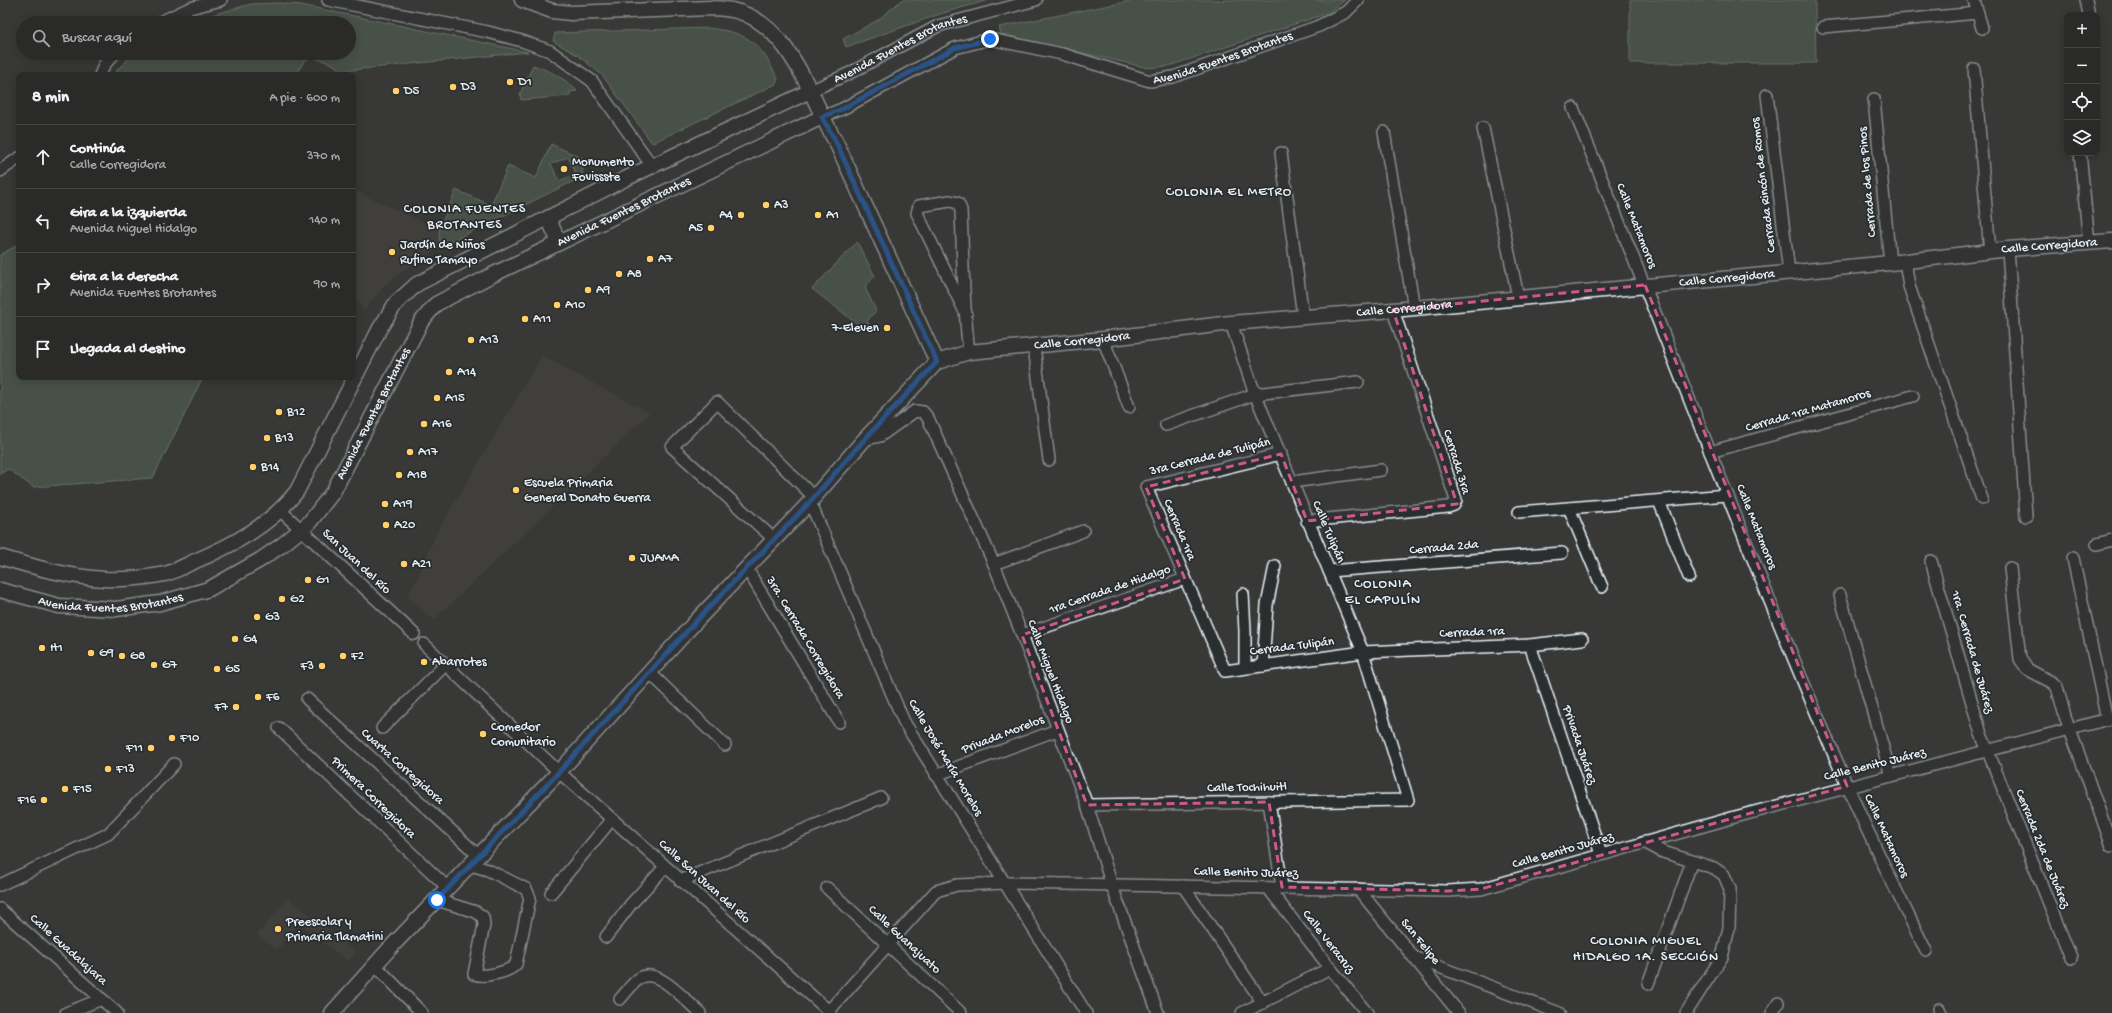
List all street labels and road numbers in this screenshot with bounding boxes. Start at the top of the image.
street label: Avenida Fuentes Brotantes [831,11,970,87]
street label: Avenida Fuentes Brotantes [1152,28,1296,88]
street label: Cerrada Rincón de Romos [1748,115,1780,253]
street label: Cerrada de los Pinos [1856,125,1880,238]
street label: Avenida Fuentes Brotantes [555,173,694,250]
street label: Calle Matamoros [1612,181,1660,272]
street label: Calle Corregidora [2001,235,2099,257]
street label: Calle Corregidora [1678,266,1776,290]
street label: Calle Corregidora [1356,297,1454,320]
street label: Calle Corregidora [1034,328,1131,353]
street label: Avenida Fuentes Brotantes [333,344,414,482]
street label: Cerrada 1ra Matamoros [1744,386,1873,436]
street label: Cerrada 3ra [1439,428,1473,497]
street label: 3ra Cerrada de Tulipán [1147,435,1273,479]
street label: Calle Matamoros [1732,482,1780,573]
street label: Cerrada 1ra [1159,497,1199,564]
street label: Calle Tulipán [1308,499,1348,566]
street label: San Juan del Río [318,526,394,598]
street label: Cerrada 2da [1409,537,1480,558]
street label: 1ra Cerrada de Hidalgo [1046,562,1173,618]
street label: 3ra. Cerrada Corregidora [762,573,848,703]
street label: 1ra. Cerrada de Juárez [1947,588,1997,716]
street label: Avenida Fuentes Brotantes [37,589,186,617]
street label: Calle Miguel Hidalgo [1023,618,1077,726]
street label: Cerrada 1ra [1439,624,1506,642]
street label: Cerrada Tulipán [1249,634,1336,660]
street label: Calle José María Morelos [904,697,986,820]
street label: Privada Juárez [1558,703,1600,788]
street label: Privada Morelos [959,712,1047,758]
street label: Cuarta Corregidora [357,726,447,809]
street label: Calle Benito Juárez [1822,745,1929,785]
street label: Primera Corregidora [327,753,419,843]
street label: Calle Tochihuitl [1207,780,1287,796]
street label: Cerrada 2da de Juárez [2011,787,2073,912]
street label: Calle Matamoros [1860,792,1912,881]
street label: Calle Benito Juárez [1511,829,1617,873]
street label: Calle San Juan del Río [655,837,753,927]
street label: Calle Benito Juárez [1194,865,1300,881]
street label: Calle Guanajuato [865,903,944,978]
street label: Calle Veracruz [1299,907,1358,978]
street label: Calle Guadalajara [26,911,110,989]
street label: San Felipe [1397,916,1443,968]

